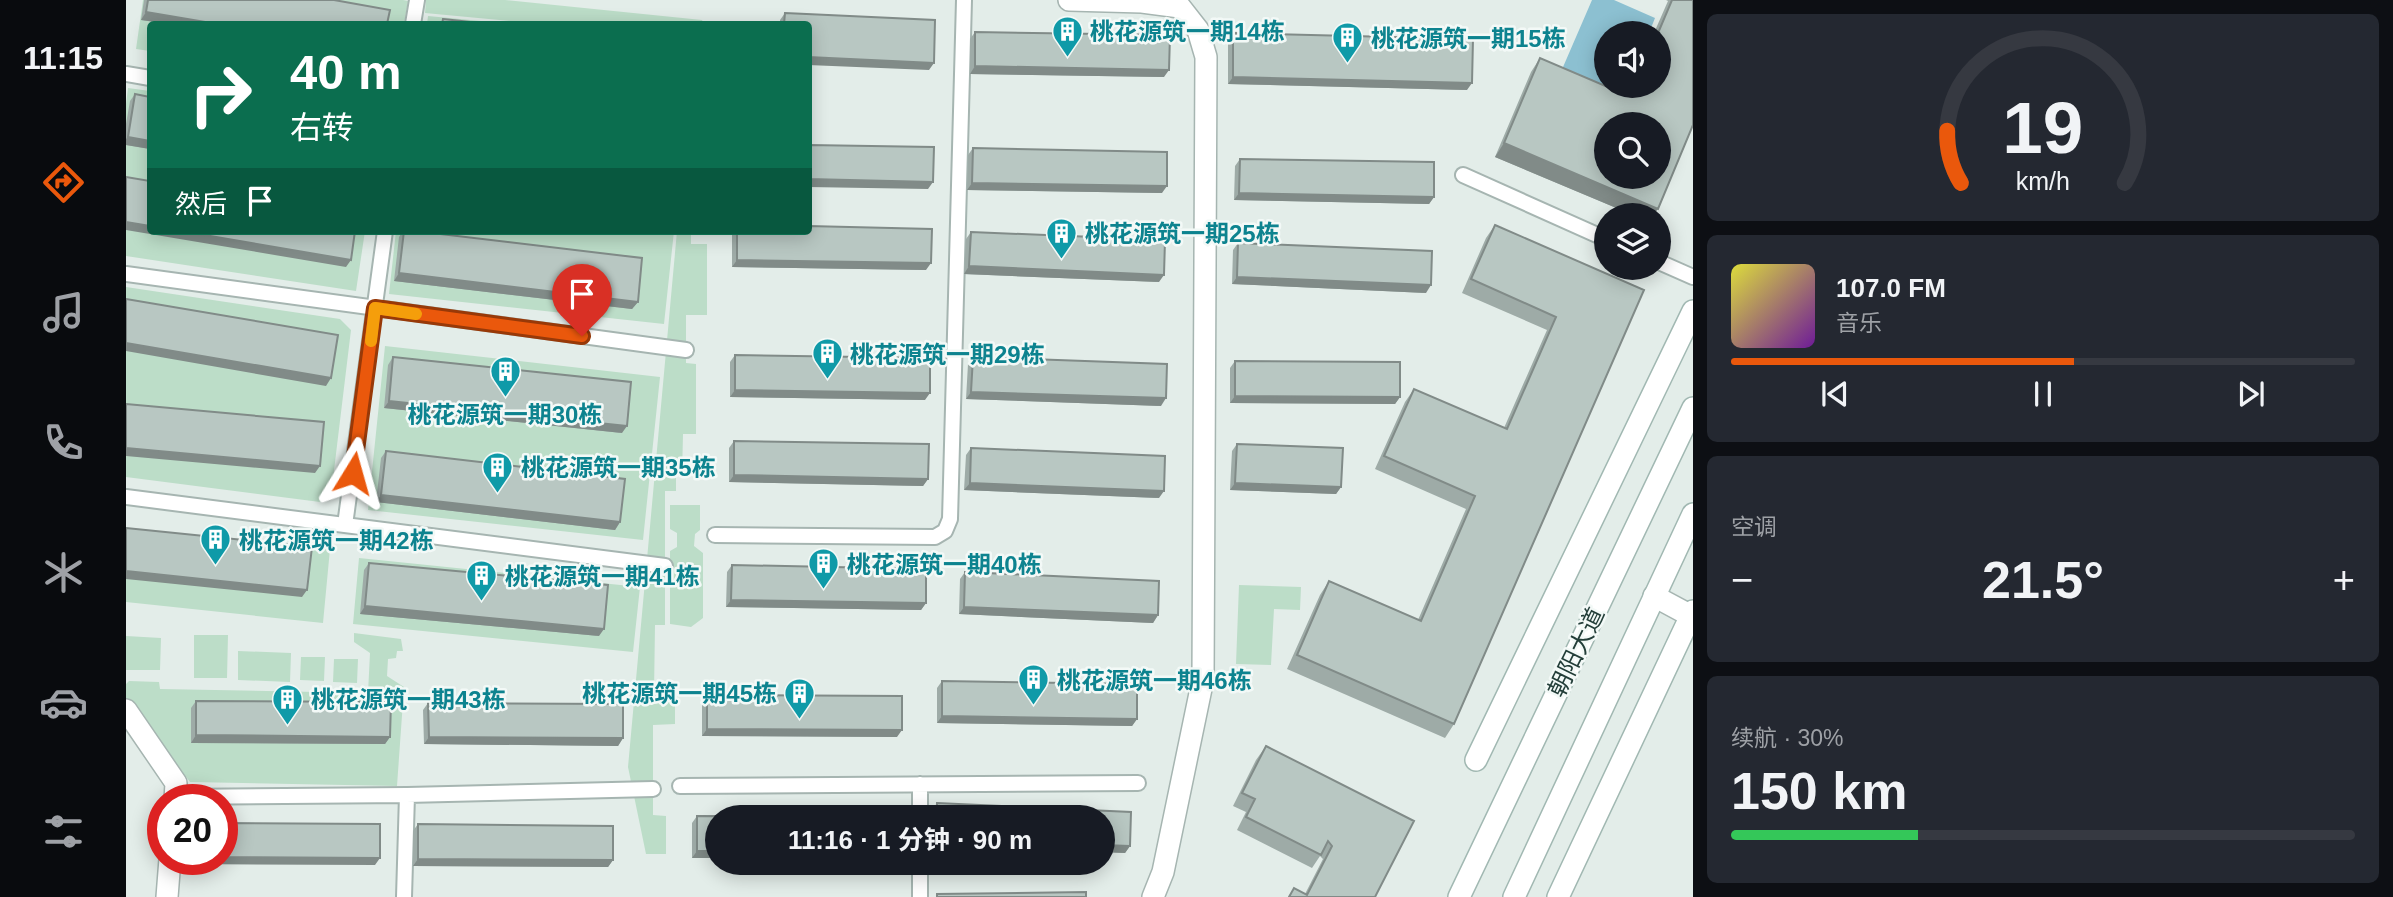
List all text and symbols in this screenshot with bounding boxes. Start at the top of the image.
building icon: 桃花源筑一期14栋 [1050,14,1084,58]
place label: 桃花源筑一期14栋 [1090,18,1285,45]
building icon: 桃花源筑一期15栋 [1331,21,1365,65]
map controls [1594,21,1671,280]
button: sound [1594,21,1671,98]
place label: 桃花源筑一期15栋 [1371,25,1566,52]
text: 11:15 [23,40,103,76]
text: 40 m [290,45,402,99]
icon: right [175,49,266,140]
text: 19 [2003,88,2083,169]
text: 右转 [290,110,354,146]
button: search [1594,112,1671,189]
icon: directions [39,158,88,207]
text: km/h [2016,167,2070,195]
icon: arrive [241,182,279,220]
text: 然后 [175,189,227,219]
button: layers [1594,203,1671,280]
building icon: 桃花源筑一期25栋 [1045,216,1079,260]
place label: 桃花源筑一期25栋 [1085,220,1280,247]
pin [552,264,612,336]
text: 107.0 FM [1836,273,1946,303]
icon: arrive [563,275,601,313]
icon: music [39,288,88,337]
text: 音乐 [1836,310,1882,336]
building icon: 桃花源筑一期29栋 [810,337,844,381]
place label: 桃花源筑一期29栋 [850,341,1045,368]
building icon: 桃花源筑一期30栋 [488,355,522,399]
icon: previous [1816,375,1854,413]
icon: pause [2024,375,2062,413]
icon: next [2232,375,2270,413]
place label: 桃花源筑一期30栋 [408,401,602,428]
icon: phone [39,418,88,467]
position arrow [316,436,390,510]
building icon: 桃花源筑一期35栋 [481,450,515,494]
place label: 桃花源筑一期35栋 [521,454,716,481]
text: 空调 [1731,514,1777,540]
building icon: 桃花源筑一期42栋 [199,523,233,567]
place label: 桃花源筑一期42栋 [239,527,434,554]
building icon: 桃花源筑一期40栋 [807,547,841,591]
icon: climate [39,548,88,597]
place label: 桃花源筑一期40栋 [847,551,1042,578]
text: 21.5° [1982,551,2104,609]
building icon: 桃花源筑一期41栋 [465,559,499,603]
text: − [1731,559,1753,601]
text: + [2333,559,2355,601]
place label: 桃花源筑一期41栋 [505,563,700,590]
street label: 朝阳大道 [1543,603,1609,701]
building icon: 桃花源筑一期46栋 [1017,663,1051,707]
place label: 桃花源筑一期46栋 [1057,667,1252,694]
building icon: 桃花源筑一期45栋 [783,676,817,720]
icon: car [39,678,88,727]
place label: 桃花源筑一期45栋 [582,680,777,707]
building icon: 桃花源筑一期43栋 [271,682,305,726]
place label: 桃花源筑一期43栋 [311,686,506,713]
text: 续航 · 30% [1731,725,1843,751]
text: 150 km [1731,762,1907,820]
speed limit sign: 20 [147,784,238,875]
icon: filters [39,807,88,856]
text: 11:16 · 1 分钟 · 90 m [788,825,1032,855]

